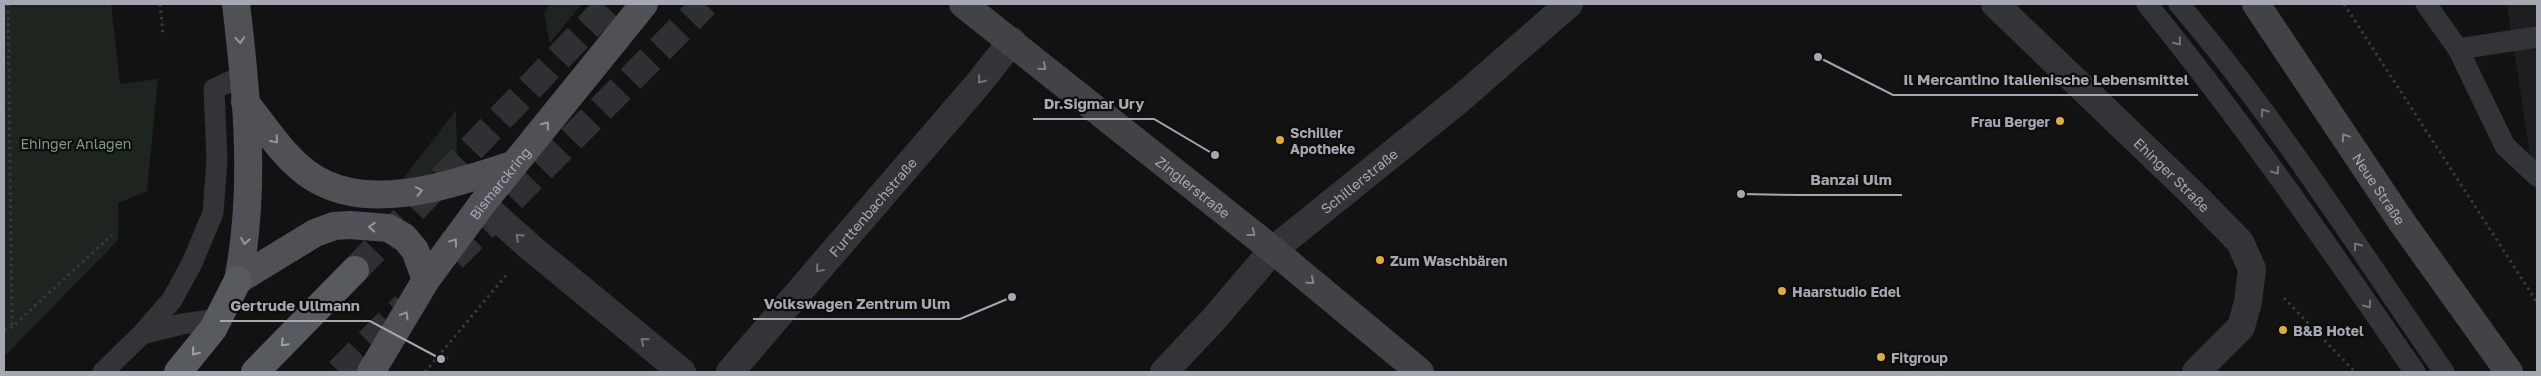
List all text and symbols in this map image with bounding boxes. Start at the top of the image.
one-way arrow [234,36,245,44]
one-way arrow [2172,36,2180,45]
one-way arrow [1037,61,1046,69]
callout: Il Mercantino Italienische Lebensmittel [1893,65,2198,95]
text: Il Mercantino Italienische Lebensmittel [1903,70,2189,88]
one-way arrow [978,74,987,83]
callout: Dr.Sigmar Ury [1033,89,1154,119]
text: Dr.Sigmar Ury [1044,94,1144,112]
one-way arrow [2261,109,2270,118]
place label: Frau Berger [1971,113,2051,130]
marker: Frau Berger [2054,115,2066,127]
one-way arrow [540,122,548,131]
place label: Schiller Apotheke [1290,124,1355,157]
one-way arrow [2341,133,2351,142]
one-way arrow [270,134,279,143]
marker: Schiller Apotheke [1274,134,1286,146]
street label: Ehinger Straße [2131,134,2214,215]
park label: Ehinger Anlagen [21,135,131,152]
street label: Bismarckring [465,143,534,223]
street label: Schillerstraße [1317,145,1401,217]
street label: Neue Straße [2349,149,2409,228]
street label: Zinglerstraße [1153,152,1234,221]
street label: Furttenbachstraße [825,154,920,260]
callout: Banzai Ulm [1800,165,1902,195]
one-way arrow [2270,165,2279,175]
text: Banzai Ulm [1810,170,1892,188]
one-way arrow [415,187,423,197]
one-way arrow [367,221,375,232]
one-way arrow [1246,228,1255,236]
one-way arrow [516,234,525,243]
one-way arrow [241,237,251,245]
one-way arrow [448,238,457,248]
one-way arrow [2354,242,2363,251]
place label: Zum Waschbären [1390,252,1507,269]
marker: Zum Waschbären [1374,254,1386,266]
one-way arrow [815,264,824,273]
one-way arrow [1305,276,1314,285]
place label: Haarstudio Edel [1792,283,1901,300]
marker: Haarstudio Edel [1776,285,1788,297]
callout: Volkswagen Zentrum Ulm [753,289,960,319]
callout: Gertrude Ullmann [220,291,370,321]
text: Volkswagen Zentrum Ulm [764,294,950,312]
text: Gertrude Ullmann [230,296,360,314]
one-way arrow [2362,299,2371,309]
one-way arrow [398,312,408,321]
place label: B&B Hotel [2293,322,2364,339]
marker: B&B Hotel [2277,324,2289,336]
one-way arrow [281,337,290,346]
one-way arrow [641,338,650,347]
one-way arrow [192,346,201,355]
place label: Fitgroup [1891,349,1948,366]
marker: Fitgroup [1875,351,1887,363]

